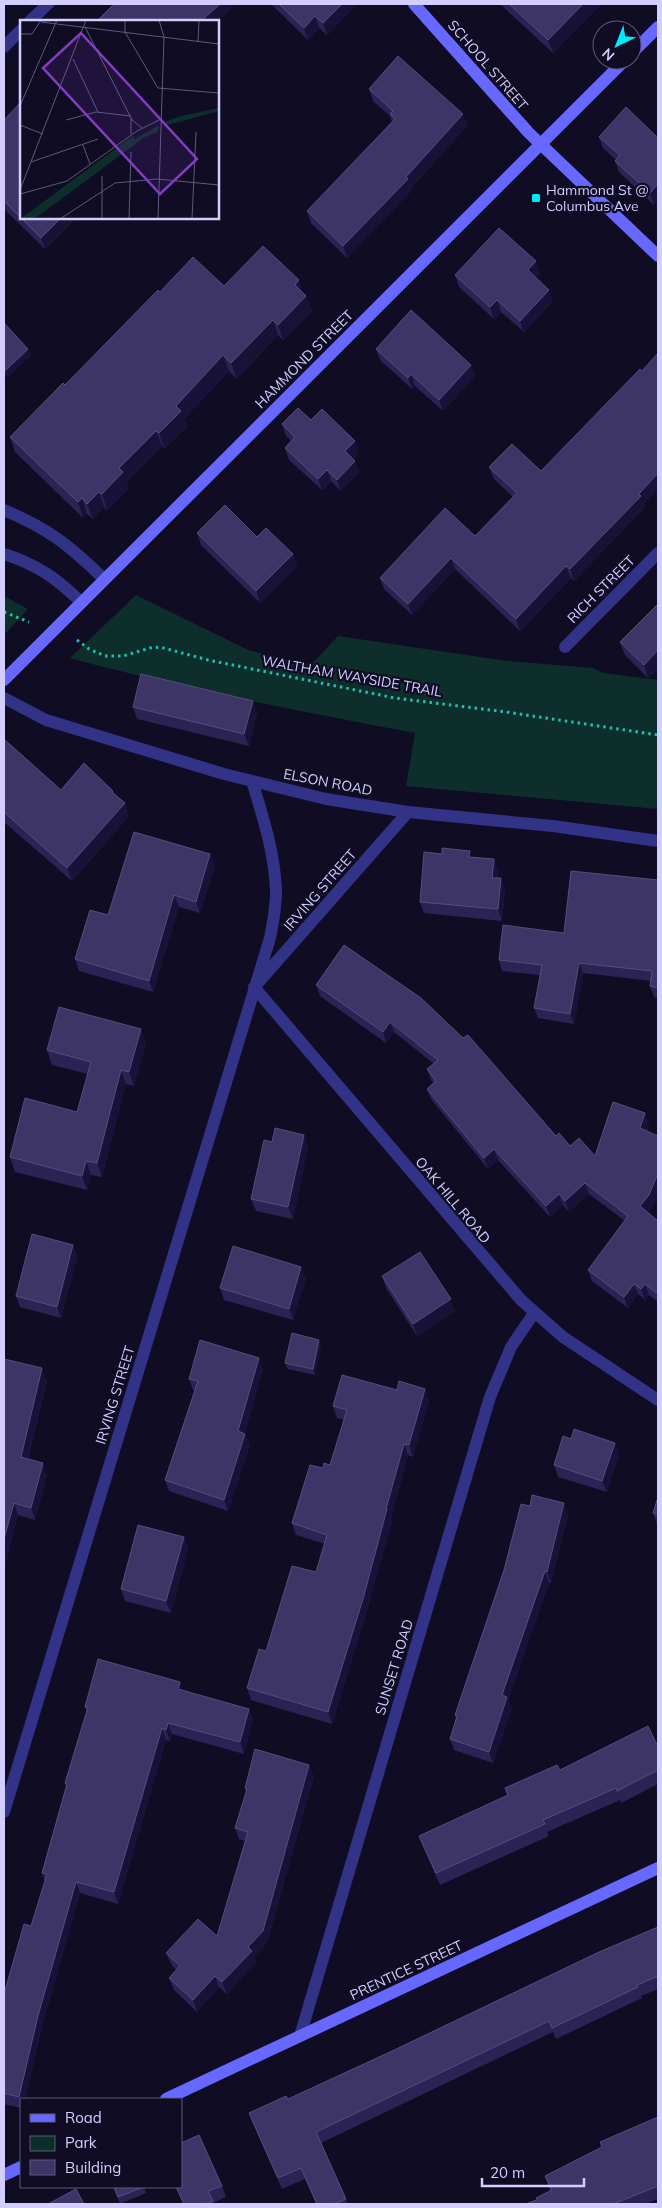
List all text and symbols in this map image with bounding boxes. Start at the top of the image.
street label: SCHOOL STREET [444,16,532,114]
inset map [20,20,219,219]
north arrow [592,20,642,70]
text: N [598,44,618,65]
place label: Hammond St @ Columbus Ave [546,181,649,215]
marker: Hammond St @ Columbus Ave [530,192,542,204]
street label: HAMMOND STREET [251,306,357,412]
street label: RICH STREET [563,551,639,627]
street label: WALTHAM WAYSIDE TRAIL [261,651,444,701]
street label: ELSON ROAD [282,765,374,799]
street label: IRVING STREET [280,845,361,935]
street label: OAK HILL ROAD [411,1153,495,1247]
street label: IRVING STREET [91,1343,139,1447]
street label: SUNSET ROAD [371,1617,417,1717]
street label: PRENTICE STREET [347,1936,466,2004]
legend [20,2098,182,2188]
text: Road [65,2108,102,2127]
text: Park [65,2133,97,2152]
scale bar [482,2156,584,2188]
text: Building [65,2158,121,2177]
text: 20 m [490,2163,525,2182]

